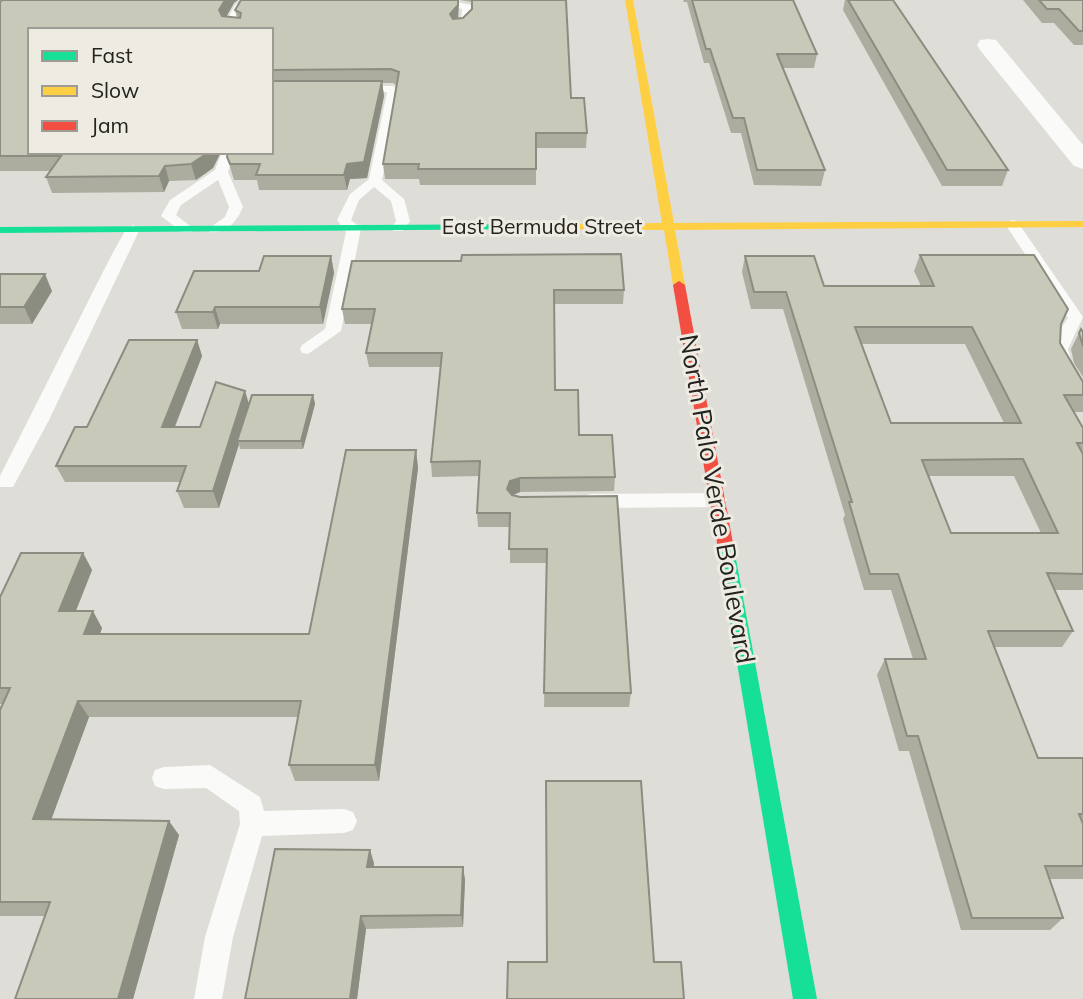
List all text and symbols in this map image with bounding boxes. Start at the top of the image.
legend [28,28,273,154]
text: Fast [91,42,133,68]
text: Slow [91,77,139,103]
text: Jam [91,112,129,138]
street label: East Bermuda Street [442,213,642,239]
street label: North Palo Verde Boulevard [672,332,763,666]

